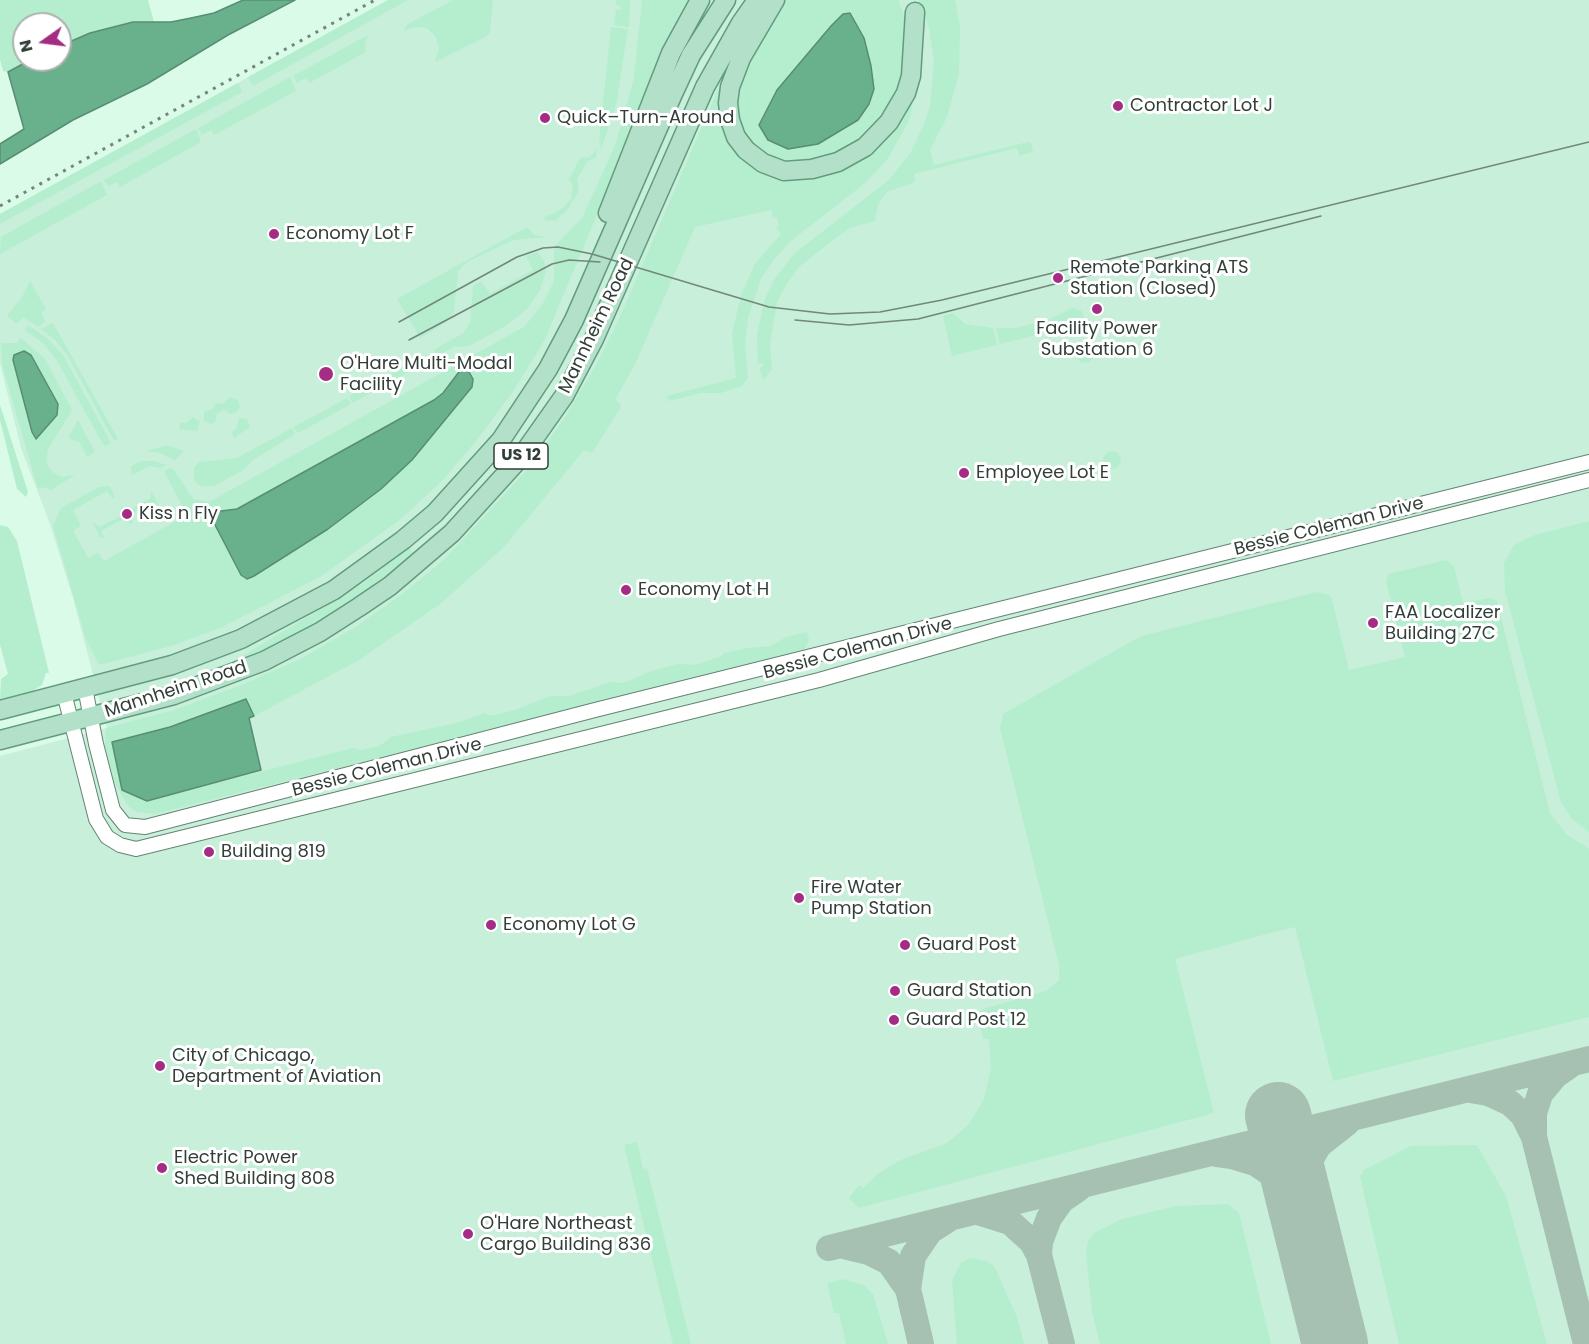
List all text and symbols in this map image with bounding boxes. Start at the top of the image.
north arrow [12,12,72,72]
text: N [13,37,39,55]
place label: Contractor Lot J [1130,95,1273,117]
marker: Contractor Lot J [1111,99,1125,113]
place label: Quick–Turn-Around [557,107,734,129]
marker: Quick–Turn-Around [538,111,552,125]
place label: Economy Lot F [286,223,414,245]
marker: Economy Lot F [267,227,281,241]
street label: Mannheim Road [555,255,639,397]
place label: Remote Parking ATS Station (Closed) [1070,257,1249,300]
marker: Remote Parking ATS Station (Closed) [1051,271,1065,285]
marker: Facility Power Substation 6 [1090,302,1104,316]
place label: Facility Power Substation 6 [1036,318,1158,360]
place label: O'Hare Multi-Modal Facility [340,353,512,395]
marker: O'Hare Multi-Modal Facility [317,365,335,383]
road number: US 12 [494,443,548,469]
place label: Employee Lot E [976,462,1109,484]
marker: Employee Lot E [957,466,971,480]
street label: Bessie Coleman Drive [1232,493,1426,561]
place label: Kiss n Fly [139,503,218,525]
marker: Kiss n Fly [120,507,134,521]
place label: Economy Lot H [638,579,769,601]
marker: Economy Lot H [619,583,633,597]
place label: FAA Localizer Building 27C [1385,602,1500,644]
street label: Bessie Coleman Drive [761,613,955,685]
marker: FAA Localizer Building 27C [1366,616,1380,630]
street label: Mannheim Road [102,657,250,723]
street label: Bessie Coleman Drive [290,734,484,802]
place label: Building 819 [221,841,326,863]
marker: Building 819 [202,845,216,859]
place label: Fire Water Pump Station [811,877,932,920]
marker: Fire Water Pump Station [792,891,806,905]
place label: Economy Lot G [503,914,636,936]
marker: Economy Lot G [484,918,498,932]
place label: Guard Post [917,934,1016,956]
marker: Guard Post [898,938,912,952]
place label: Guard Station [907,980,1032,1002]
marker: Guard Station [888,984,902,998]
place label: Guard Post 12 [906,1009,1026,1031]
marker: Guard Post 12 [887,1013,901,1027]
place label: City of Chicago, Department of Aviation [172,1045,381,1088]
marker: City of Chicago, Department of Aviation [153,1059,167,1073]
place label: Electric Power Shed Building 808 [174,1147,335,1190]
marker: Electric Power Shed Building 808 [155,1161,169,1175]
place label: O'Hare Northeast Cargo Building 836 [480,1213,651,1256]
marker: O'Hare Northeast Cargo Building 836 [461,1227,475,1241]

